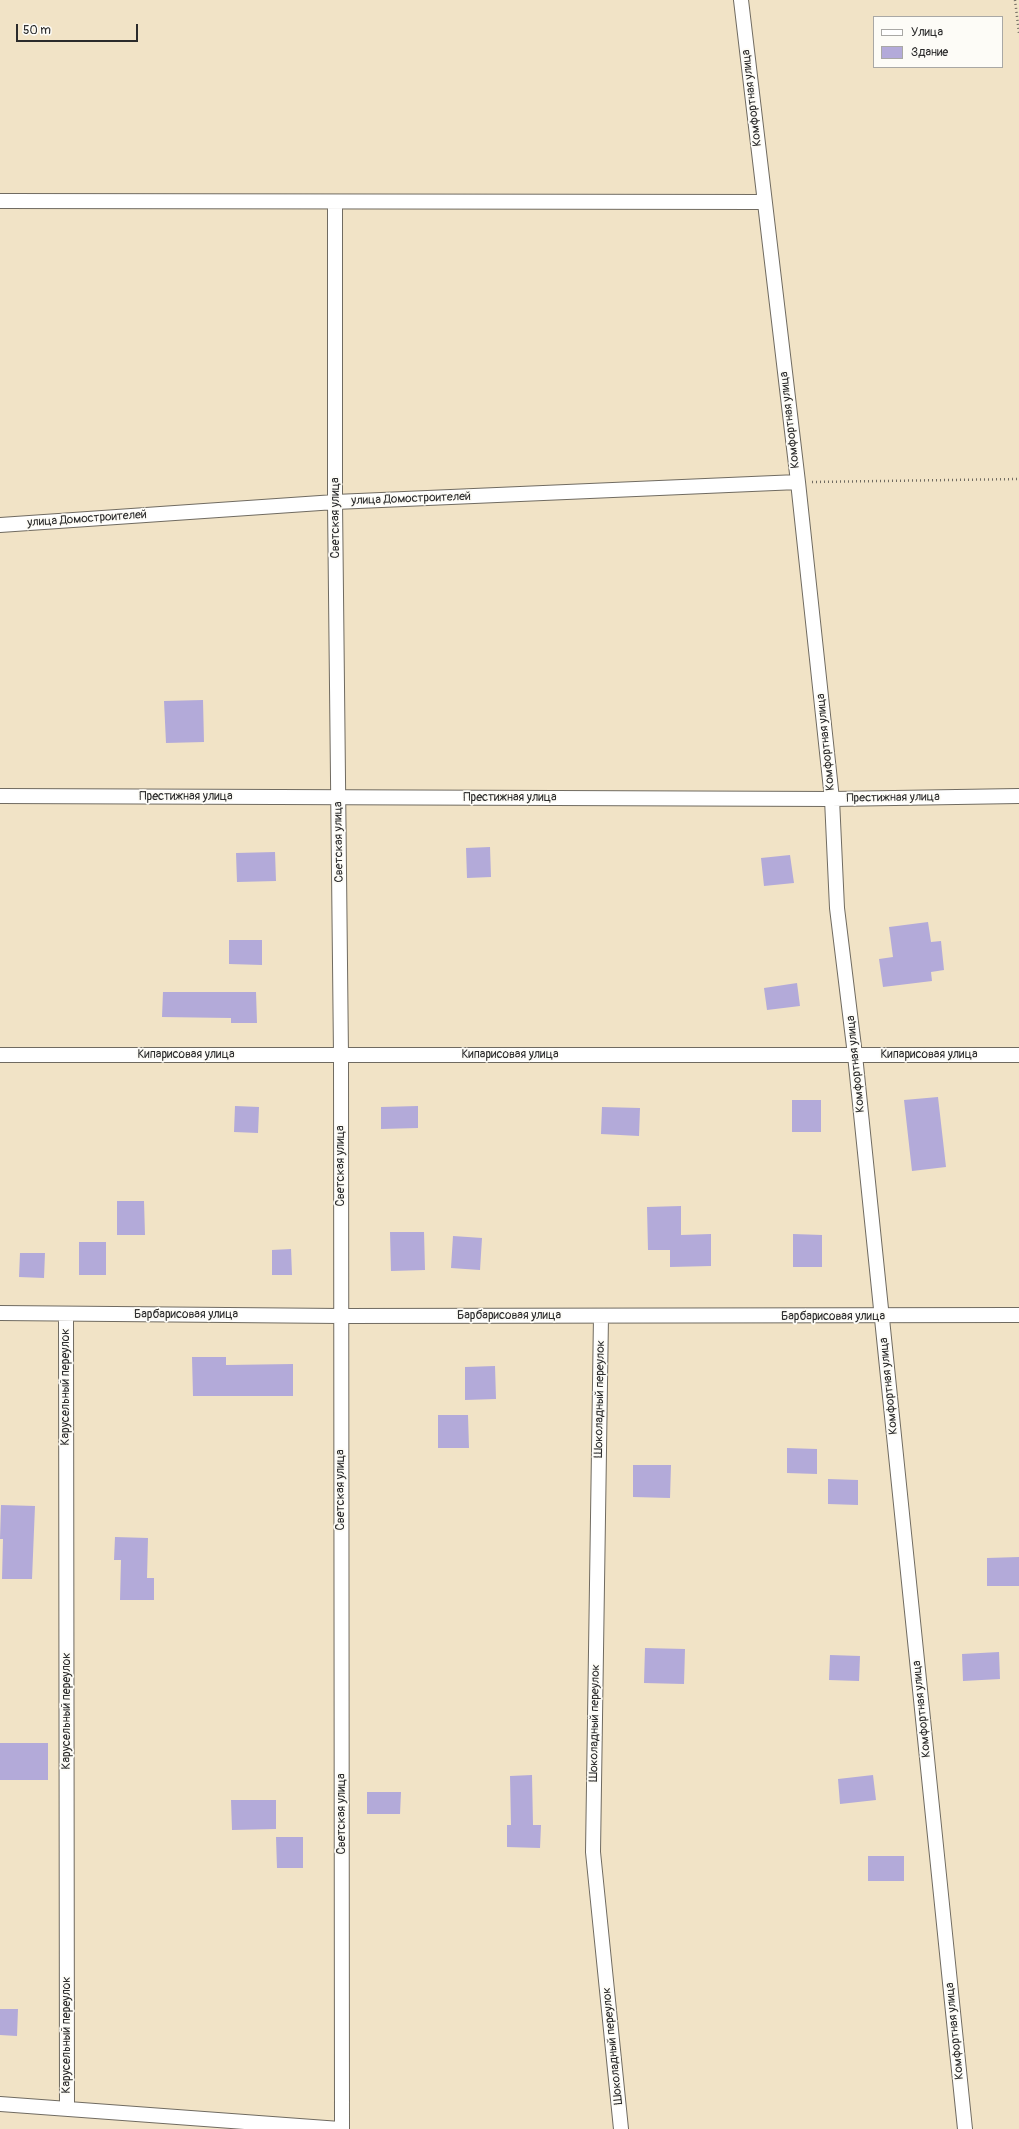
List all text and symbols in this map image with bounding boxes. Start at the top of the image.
scale bar [18,16,140,42]
legend [873,16,1003,68]
text: 50 m [23,23,51,38]
text: Улица [911,25,943,40]
text: Здание [911,45,948,60]
street label: Комфортная улица [739,49,765,147]
street label: Комфортная улица [777,371,803,469]
street label: Светская улица [329,477,343,559]
street label: улица Домостроителей [351,490,471,508]
street label: улица Домостроителей [27,508,147,530]
street label: Комфортная улица [814,693,838,791]
street label: Престижная улица [139,790,233,804]
street label: Престижная улица [846,790,940,806]
street label: Престижная улица [463,791,557,805]
street label: Светская улица [331,801,347,883]
street label: Комфортная улица [844,1015,868,1113]
street label: Кипарисовая улица [137,1048,235,1062]
street label: Кипарисовая улица [461,1048,559,1062]
street label: Кипарисовая улица [880,1048,978,1062]
street label: Светская улица [334,1125,348,1207]
street label: Барбарисовая улица [134,1308,238,1322]
street label: Барбарисовая улица [457,1309,561,1323]
street label: Барбарисовая улица [781,1310,885,1324]
street label: Карусельный переулок [59,1329,73,1445]
street label: Комфортная улица [877,1337,901,1435]
street label: Шоколадный переулок [592,1340,608,1458]
street label: Светская улица [334,1449,348,1531]
street label: Карусельный переулок [60,1653,74,1769]
street label: Комфортная улица [910,1660,934,1758]
street label: Шоколадный переулок [587,1664,603,1782]
street label: Светская улица [335,1773,349,1855]
street label: Карусельный переулок [60,1977,74,2093]
street label: Комфортная улица [943,1982,967,2080]
street label: Шоколадный переулок [600,1987,626,2105]

